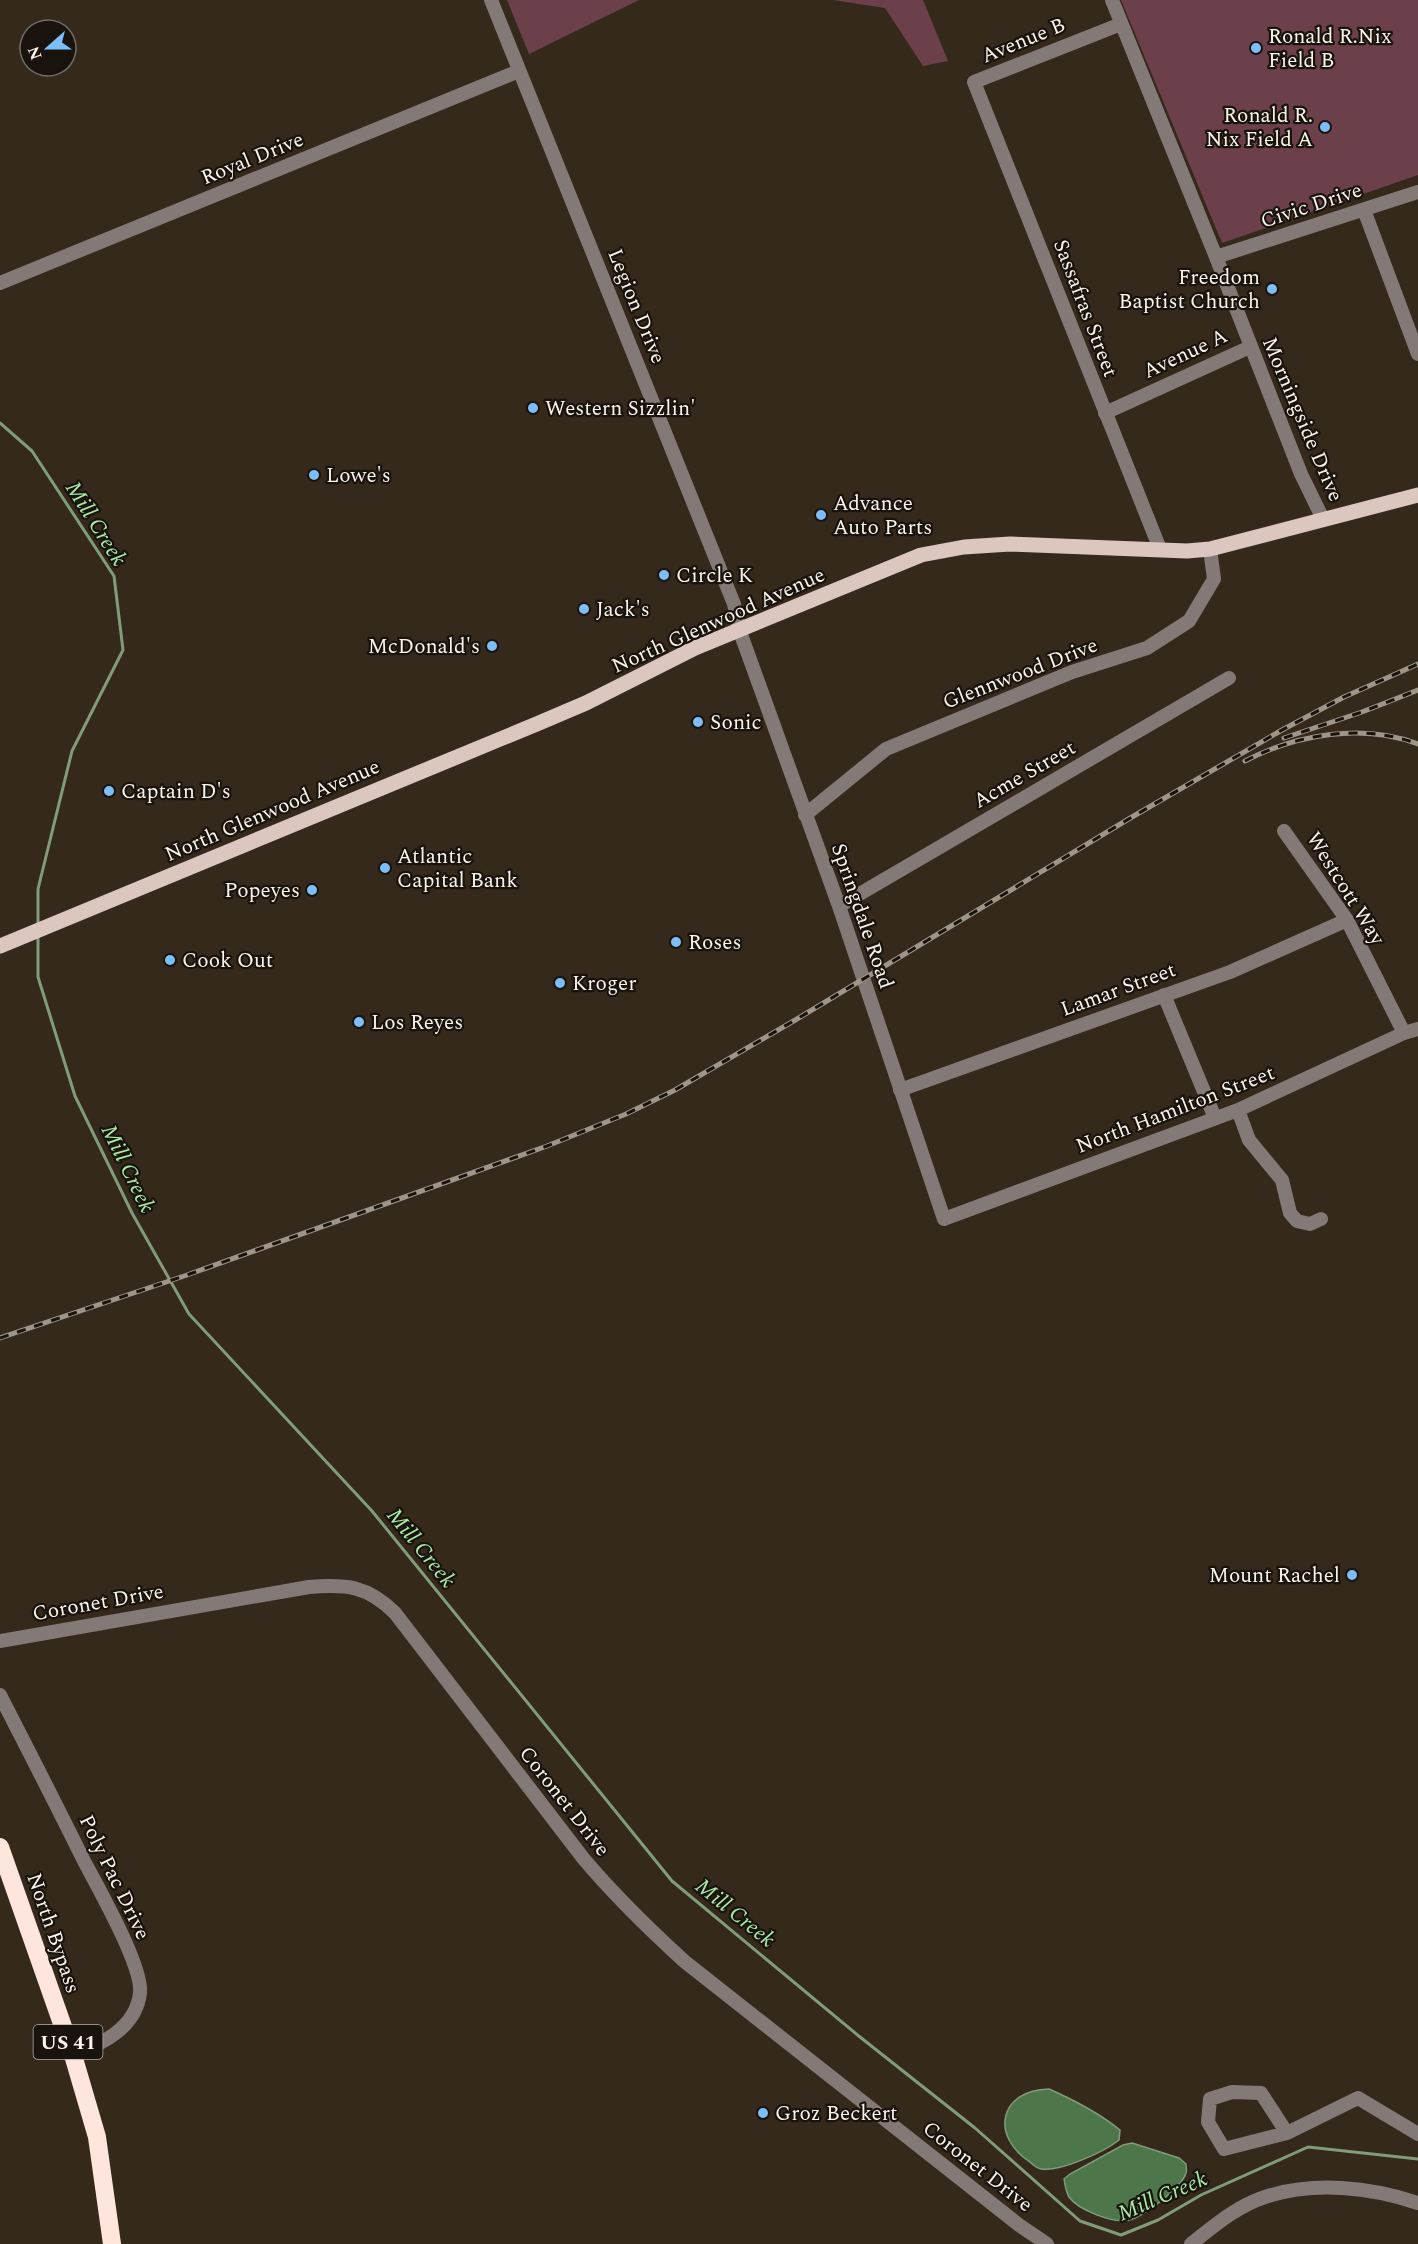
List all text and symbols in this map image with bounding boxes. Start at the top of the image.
street label: Avenue B [976,10,1070,72]
north arrow [18,18,78,78]
place label: Ronald R.Nix Field B [1268,21,1392,77]
marker: Ronald R.Nix Field B [1249,41,1263,55]
text: N [21,43,48,63]
place label: Ronald R. Nix Field A [1206,100,1313,156]
marker: Ronald R. Nix Field A [1318,120,1332,134]
street label: Royal Drive [196,124,309,194]
street label: Civic Drive [1256,174,1366,237]
street label: Sassafras Street [1044,235,1126,382]
street label: Legion Drive [598,244,674,369]
place label: Freedom Baptist Church [1119,262,1260,318]
marker: Freedom Baptist Church [1265,282,1279,296]
street label: Avenue A [1138,320,1233,387]
street label: Morningside Drive [1253,332,1351,507]
place label: Western Sizzlin' [545,393,696,425]
marker: Western Sizzlin' [526,401,540,415]
place label: Lowe's [326,460,391,492]
marker: Lowe's [307,468,321,482]
water label: Mill Creek [57,475,135,573]
place label: Advance Auto Parts [833,488,932,544]
marker: Advance Auto Parts [814,508,828,522]
street label: North Glenwood Avenue [606,559,830,682]
place label: Circle K [676,560,753,592]
marker: Circle K [657,568,671,582]
place label: Jack's [596,594,650,626]
marker: Jack's [577,602,591,616]
street label: Glennwood Drive [938,630,1103,718]
place label: McDonald's [368,631,480,663]
marker: McDonald's [485,639,499,653]
place label: Sonic [710,707,762,739]
marker: Sonic [691,715,705,729]
street label: Acme Street [967,733,1082,817]
street label: North Glenwood Avenue [160,751,385,871]
place label: Captain D's [121,776,231,808]
marker: Captain D's [102,784,116,798]
street label: Westcott Way [1298,826,1393,952]
street label: Springdale Road [822,839,902,993]
place label: Atlantic Capital Bank [397,841,518,897]
marker: Atlantic Capital Bank [378,861,392,875]
place label: Popeyes [224,875,300,907]
marker: Popeyes [305,883,319,897]
place label: Roses [688,927,742,959]
marker: Roses [669,935,683,949]
place label: Cook Out [182,945,273,977]
marker: Cook Out [163,953,177,967]
street label: Lamar Street [1056,954,1180,1026]
place label: Kroger [572,968,637,1000]
marker: Kroger [553,976,567,990]
place label: Los Reyes [371,1007,463,1039]
marker: Los Reyes [352,1015,366,1029]
street label: North Hamilton Street [1071,1057,1279,1163]
water label: Mill Creek [92,1119,163,1219]
water label: Mill Creek [378,1501,464,1595]
place label: Mount Rachel [1209,1560,1340,1592]
marker: Mount Rachel [1345,1568,1359,1582]
street label: Coronet Drive [30,1576,166,1630]
street label: Coronet Drive [511,1739,618,1864]
street label: Poly Pac Drive [70,1809,158,1945]
street label: North Bypass [17,1869,89,1998]
water label: Mill Creek [688,1870,782,1956]
road number: US 41 [34,2025,103,2059]
place label: Groz Beckert [775,2098,897,2130]
marker: Groz Beckert [756,2106,770,2120]
street label: Coronet Drive [915,2113,1040,2220]
water label: Mill Creek [1112,2163,1213,2230]

